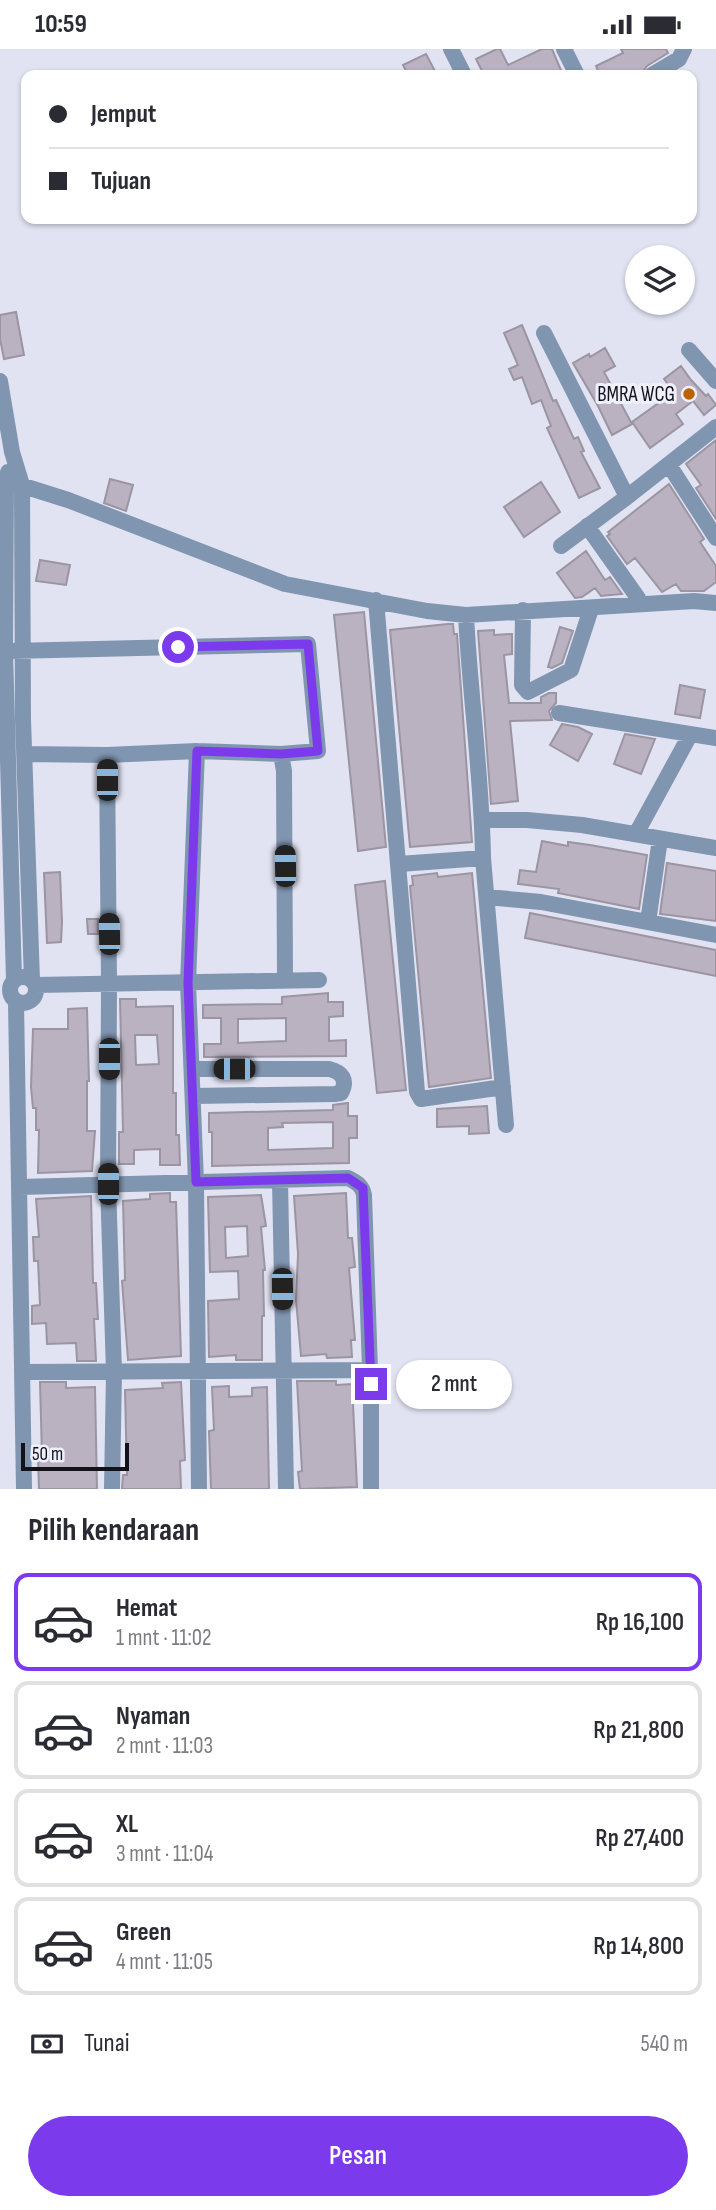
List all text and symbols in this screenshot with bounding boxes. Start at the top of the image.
text: 10:59 [35,9,87,40]
text: Jemput [91,99,156,130]
text: Tujuan [91,166,151,197]
map controls [625,245,695,315]
button: layers [625,245,695,315]
place label: BMRA WCG [597,382,675,407]
marker: BMRA WCG [681,386,697,402]
route start [162,631,194,663]
car [97,759,118,801]
car [275,845,296,887]
car [99,913,120,955]
car [99,1038,120,1080]
car [214,1059,256,1080]
car [98,1163,119,1205]
car [272,1268,293,1310]
callout: 2 mnt [396,1359,511,1409]
route end [355,1368,387,1400]
text: 2 mnt [431,1370,477,1398]
scale bar [21,1440,130,1472]
text: 50 m [32,1443,63,1466]
text: Pilih kendaraan [28,1511,199,1550]
icon: car [32,1591,95,1654]
text: Hemat [116,1593,177,1624]
text: Rp 16,100 [596,1607,684,1638]
text: 1 mnt · 11:02 [116,1624,212,1652]
icon: car [32,1699,95,1762]
text: Nyaman [116,1701,190,1732]
text: Rp 21,800 [593,1715,684,1746]
text: 2 mnt · 11:03 [116,1732,213,1760]
icon: car [32,1807,95,1870]
text: XL [116,1809,138,1840]
text: Rp 27,400 [595,1823,684,1854]
text: 3 mnt · 11:04 [116,1840,213,1868]
icon: car [32,1915,95,1978]
text: Green [116,1917,171,1948]
text: Rp 14,800 [593,1931,684,1962]
text: 4 mnt · 11:05 [116,1948,213,1976]
icon: cash [28,2025,66,2063]
text: Tunai [84,2028,130,2059]
text: 540 m [640,2030,688,2058]
button: Pesan [28,2116,688,2196]

